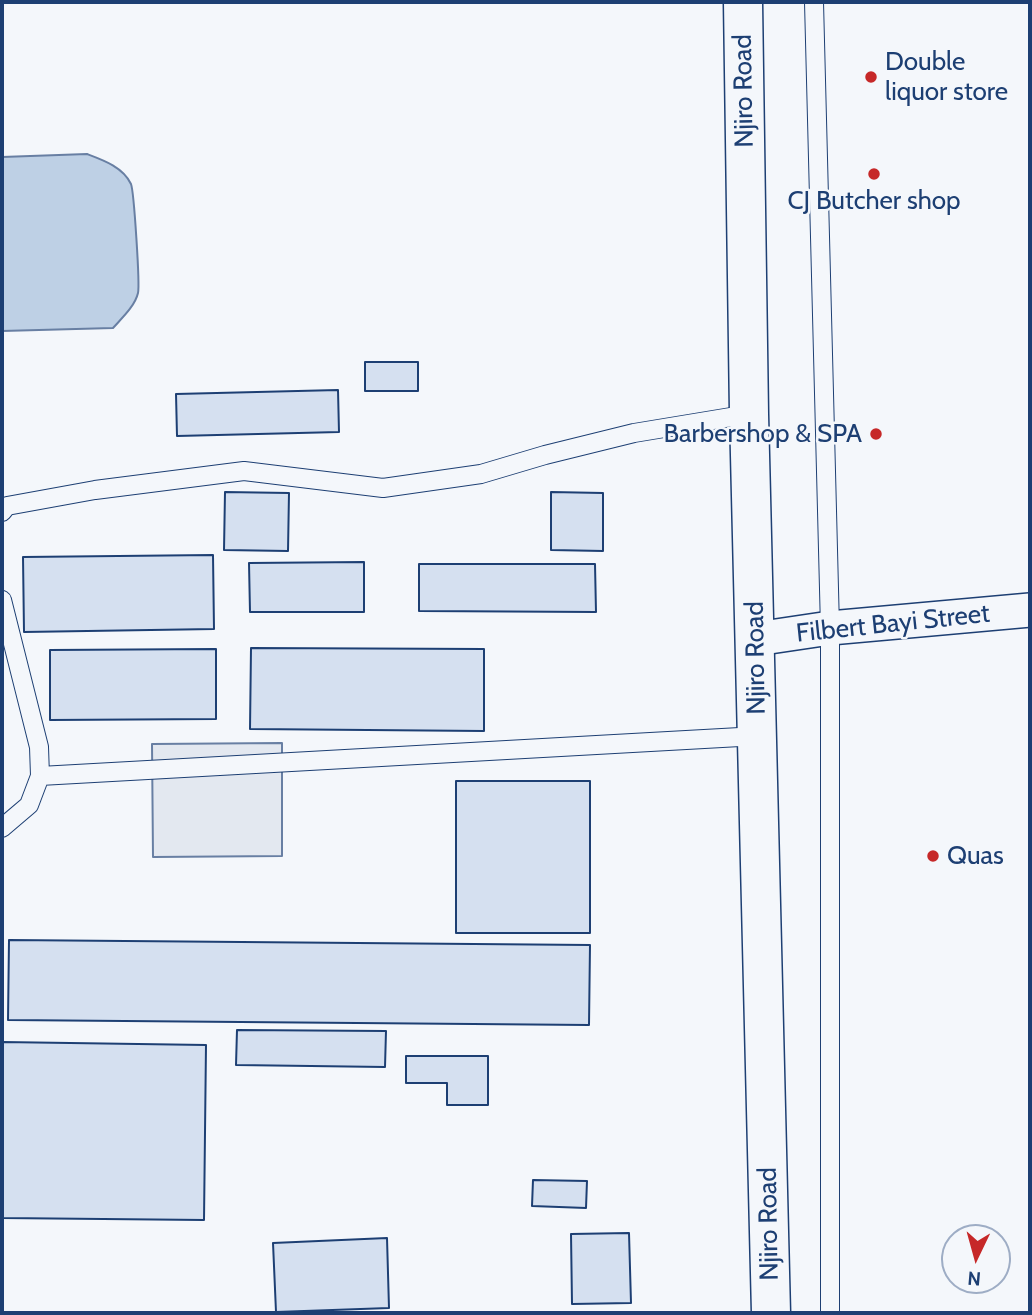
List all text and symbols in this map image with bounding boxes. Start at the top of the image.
street label: Njiro Road [727,34,761,148]
place label: Double liquor store [885,46,1008,108]
marker: Double liquor store [863,69,879,85]
marker: CJ Butcher shop [866,166,882,182]
place label: CJ Butcher shop [787,185,961,217]
place label: Barbershop & SPA [664,418,862,450]
marker: Barbershop & SPA [868,426,884,442]
street label: Filbert Bayi Street [795,598,991,650]
street label: Njiro Road [739,601,773,715]
place label: Quas [947,840,1004,872]
marker: Quas [925,848,941,864]
street label: Njiro Road [752,1167,786,1281]
north arrow [941,1224,1011,1294]
text: N [967,1266,982,1290]

